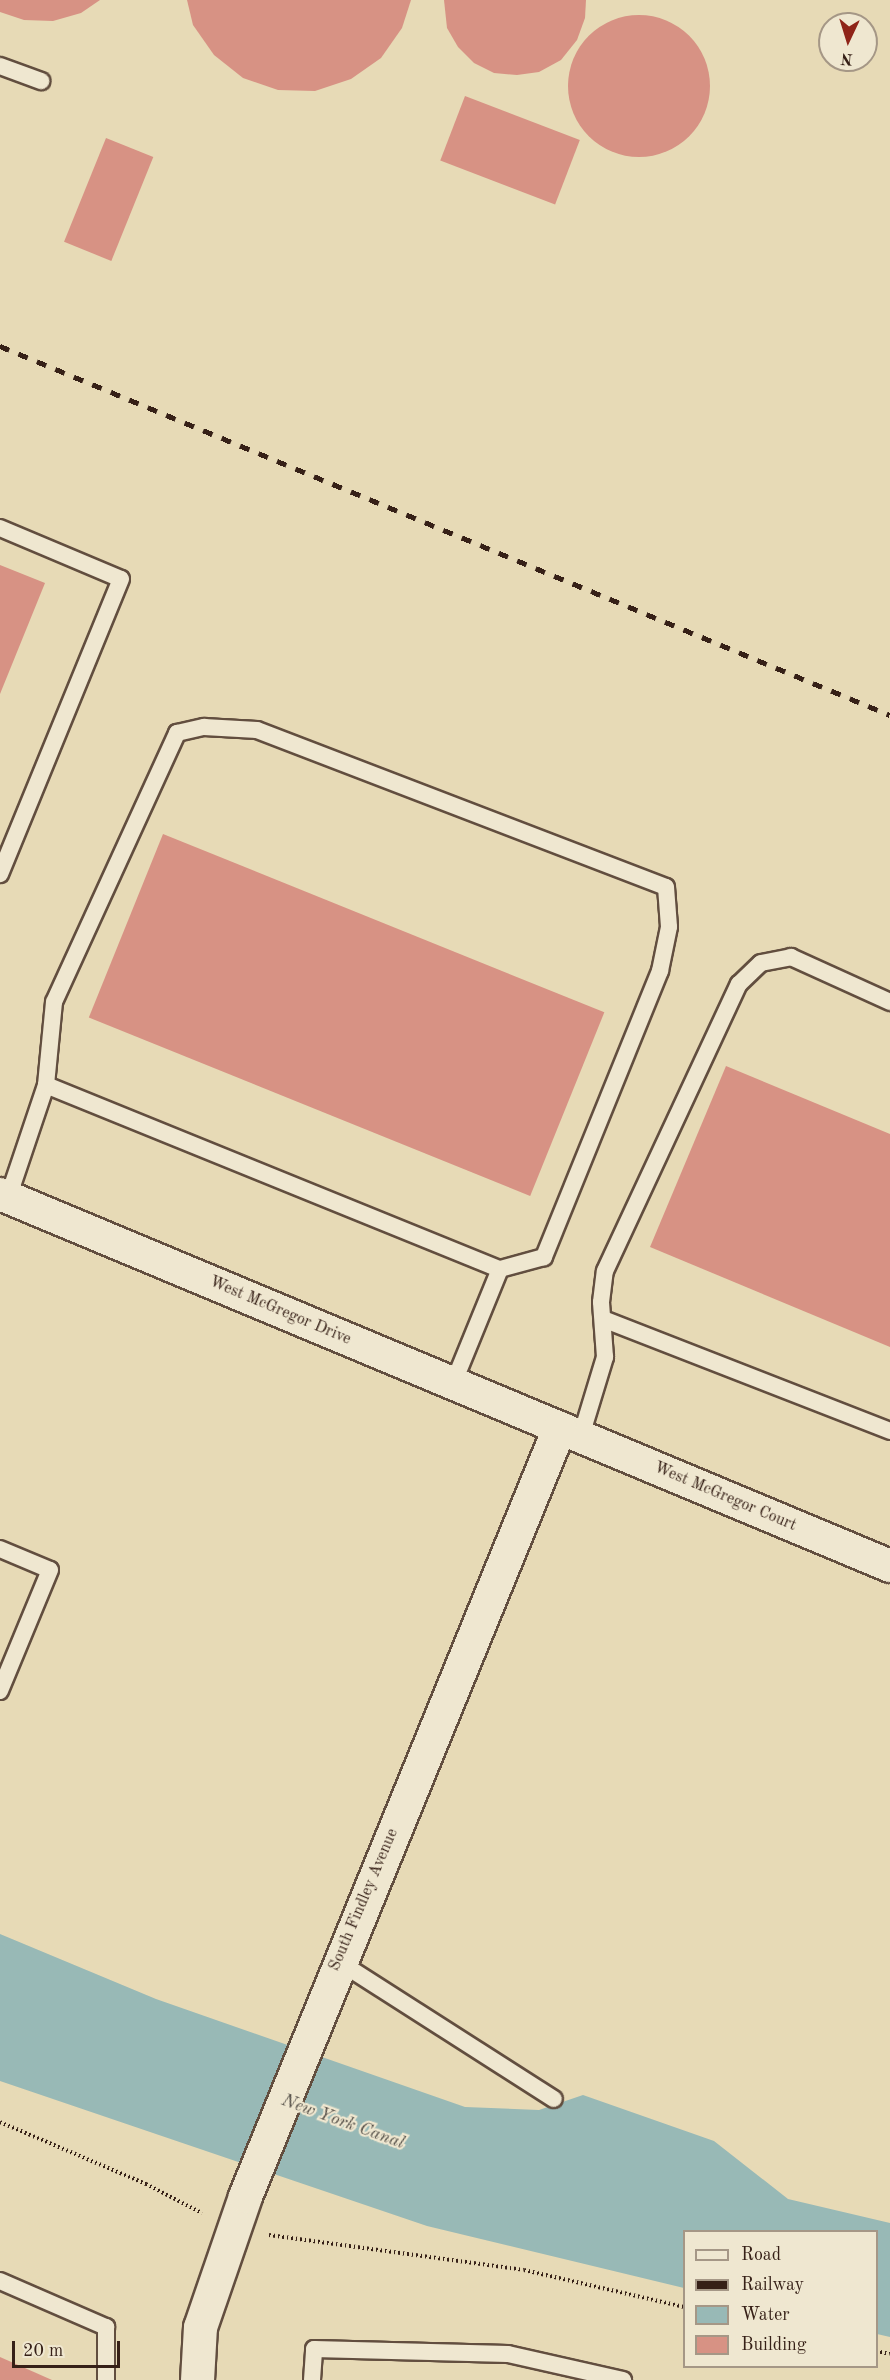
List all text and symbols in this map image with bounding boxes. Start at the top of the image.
north arrow [818,12,878,72]
text: N [840,50,854,66]
street label: West McGregor Drive [206,1273,354,1349]
street label: West McGregor Court [651,1458,799,1536]
street label: South Findley Avenue [325,1826,403,1974]
water label: New York Canal [279,2090,407,2154]
legend [683,2230,878,2368]
text: Road [741,2246,781,2264]
text: Railway [741,2276,804,2294]
text: Water [741,2306,790,2324]
scale bar [15,2329,123,2367]
text: Building [741,2336,806,2354]
text: 20 m [23,2342,63,2360]

